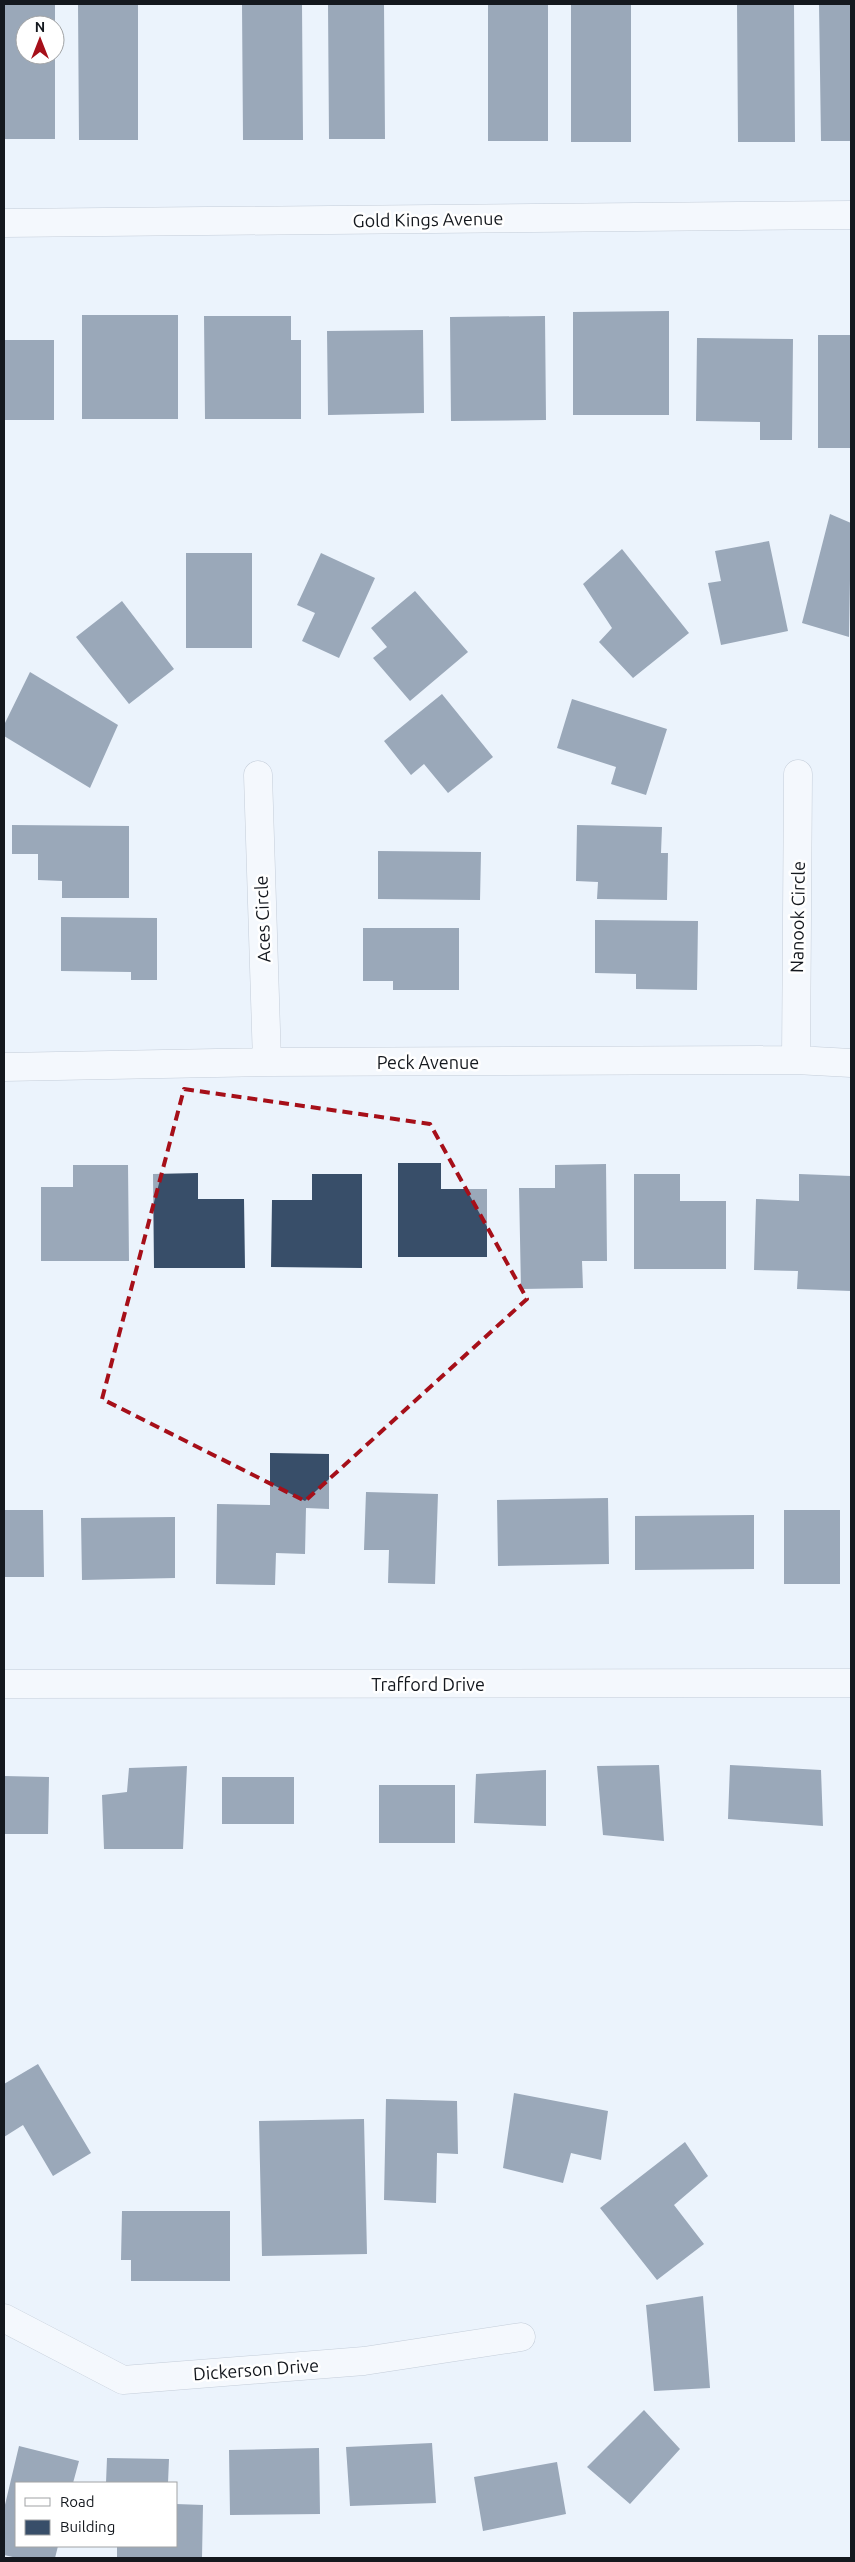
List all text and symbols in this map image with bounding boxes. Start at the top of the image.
north arrow [15,15,65,65]
text: N [35,19,45,35]
street label: Gold Kings Avenue [352,208,504,230]
street label: Nanook Circle [786,861,808,973]
street label: Aces Circle [250,875,274,963]
street label: Peck Avenue [377,1052,479,1072]
street label: Trafford Drive [371,1674,485,1694]
street label: Dickerson Drive [192,2355,320,2383]
legend [15,2482,178,2547]
text: Road [60,2493,95,2510]
text: Building [60,2518,115,2535]

